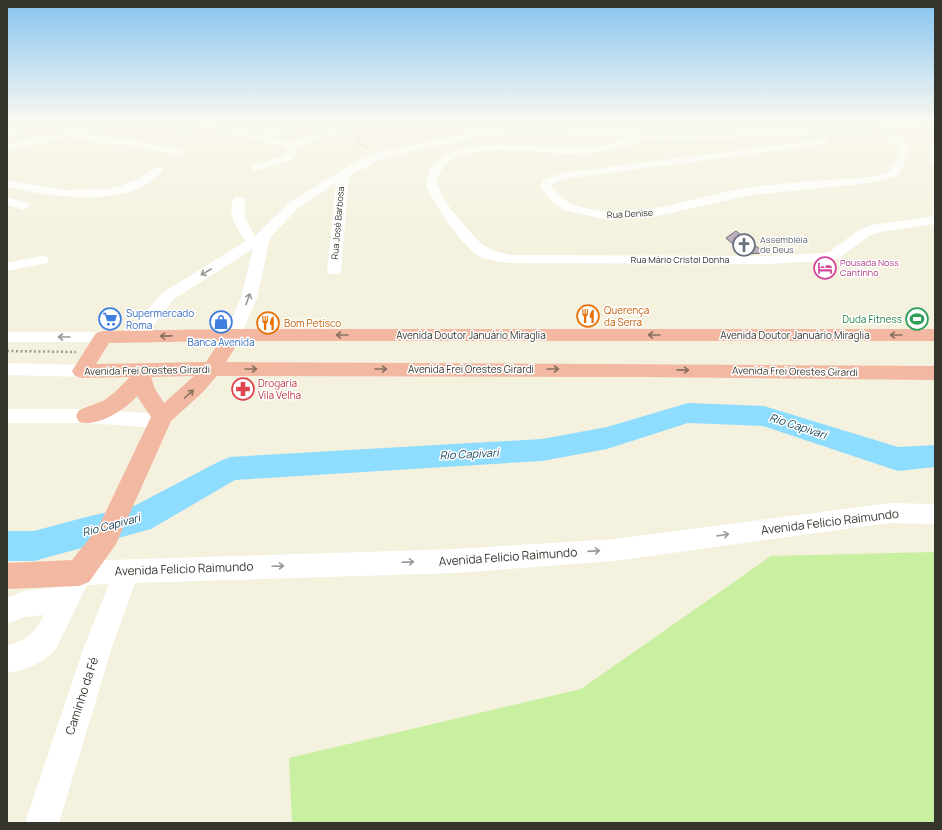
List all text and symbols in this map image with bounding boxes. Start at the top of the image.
street label: Rua José Barbosa [328,186,347,260]
street label: Rua Denise [606,206,653,221]
church icon: Assembléia de Deus [731,232,757,258]
place label: Assembléia de Deus [760,233,808,256]
street label: Rua Mário Cristol Donha [630,253,730,266]
hotel icon: Pousada Noss Cantinho [812,255,838,281]
place label: Pousada Noss Cantinho [840,256,899,279]
one-way arrow [200,268,212,276]
one-way arrow [245,294,253,306]
restaurant icon: Querença da Serra [575,303,601,329]
place label: Querença da Serra [604,303,649,329]
supermarket icon: Supermercado Roma [97,306,123,332]
place label: Supermercado Roma [126,306,194,332]
sports icon: Duda Fitness [904,306,930,332]
shop icon: Banca Avenida [208,309,234,335]
restaurant icon: Bom Petisco [255,310,281,336]
place label: Duda Fitness [842,312,902,326]
place label: Bom Petisco [284,316,341,330]
street label: Avenida Doutor Januário Miraglia [396,328,546,342]
street label: Avenida Doutor Januário Miraglia [720,328,870,342]
one-way arrow [336,331,349,339]
one-way arrow [648,331,661,339]
one-way arrow [890,331,903,339]
one-way arrow [160,332,173,340]
one-way arrow [58,333,71,341]
place label: Banca Avenida [188,335,254,349]
street label: Avenida Frei Orestes Girardi [84,362,210,378]
street label: Avenida Frei Orestes Girardi [408,362,534,376]
street label: Avenida Frei Orestes Girardi [732,363,858,379]
one-way arrow [244,365,257,373]
one-way arrow [374,365,387,373]
one-way arrow [546,365,559,373]
one-way arrow [676,366,689,374]
pharmacy icon: Drogaria Vila Velha [230,376,256,402]
place label: Drogaria Vila Velha [258,376,301,402]
one-way arrow [184,389,194,399]
water label: Rio Capivari [768,409,830,442]
water label: Rio Capivari [439,444,500,463]
street label: Avenida Felicio Raimundo [760,505,900,538]
water label: Rio Capivari [80,509,143,539]
one-way arrow [716,531,729,539]
street label: Avenida Felicio Raimundo [438,543,578,570]
one-way arrow [587,548,600,555]
street label: Avenida Felicio Raimundo [114,558,254,579]
one-way arrow [401,558,414,566]
one-way arrow [271,562,284,570]
street label: Caminho da Fé [61,655,102,737]

